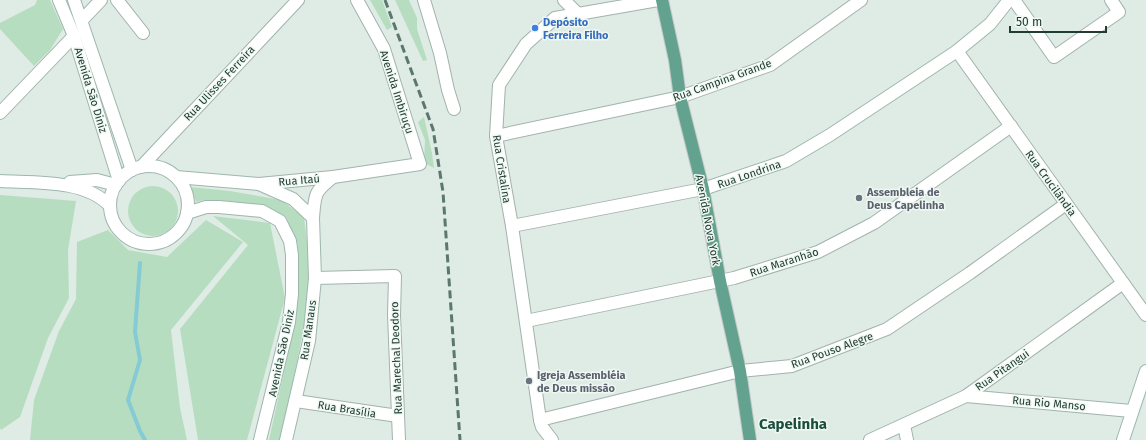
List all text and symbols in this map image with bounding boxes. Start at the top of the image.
scale bar [1010,8,1106,34]
text: 50 m [1016,15,1042,29]
place label: Depósito Ferreira Filho [543,16,609,42]
marker: Depósito Ferreira Filho [530,23,540,33]
street label: Rua Ulisses Ferreira [181,43,258,124]
street label: Avenida São Diniz [71,46,110,135]
street label: Avenida Imbiruçu [377,49,416,136]
street label: Rua Campina Grande [671,57,773,104]
street label: Rua Cristalina [490,134,513,204]
street label: Rua Crucilândia [1022,148,1079,219]
street label: Rua Londrina [716,158,783,191]
street label: Rua Itaú [278,172,320,189]
street label: Avenida Nova York [692,173,723,267]
place label: Assembleia de Deus Capelinha [866,186,944,212]
marker: Assembleia de Deus Capelinha [854,193,864,203]
street label: Rua Maranhão [748,245,820,280]
street label: Rua Manaus [298,299,319,361]
street label: Rua Marechal Deodoro [388,301,405,415]
street label: Avenida São Diniz [266,308,297,398]
street label: Rua Pouso Alegre [789,330,875,371]
street label: Rua Pitangui [973,347,1032,394]
place label: Igreja Assembléia de Deus missão [537,369,626,395]
marker: Igreja Assembléia de Deus missão [524,376,534,386]
street label: Rua Rio Manso [1012,394,1086,413]
street label: Rua Brasília [317,398,377,421]
district label: Capelinha [759,415,827,433]

